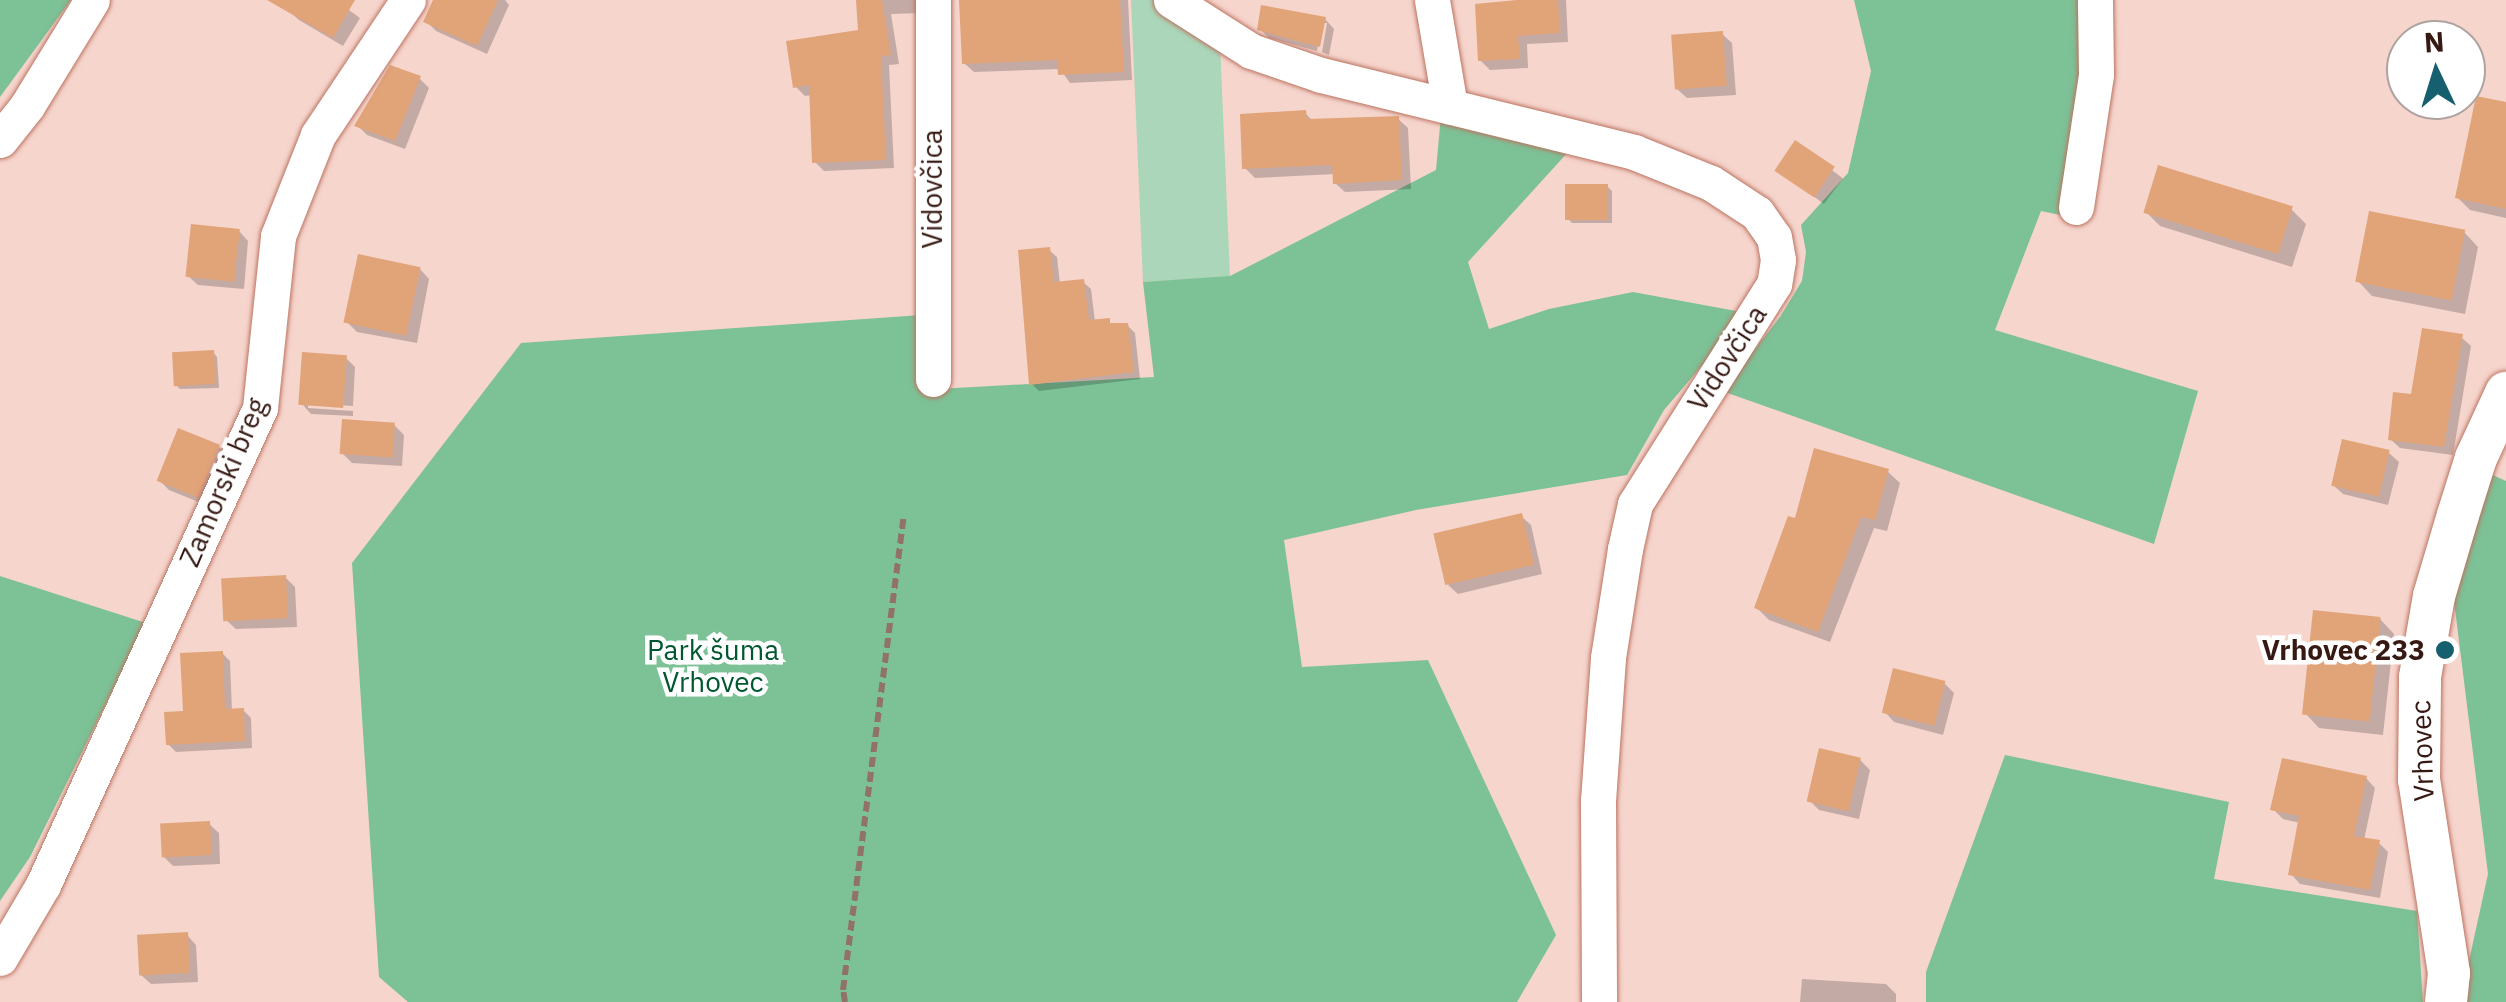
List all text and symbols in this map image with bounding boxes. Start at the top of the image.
north arrow [2386,20,2486,120]
text: N [2423,22,2445,61]
street label: Vidovčica [915,129,949,249]
street label: Vidovčica [1680,299,1774,417]
street label: Zamorski breg [172,393,274,571]
park label: Park šuma Vrhovec [647,633,779,699]
place label: Vrhovec 233 [2262,633,2425,667]
marker: Vrhovec 233 [2434,639,2456,661]
street label: Vrhovec [2403,700,2441,802]

